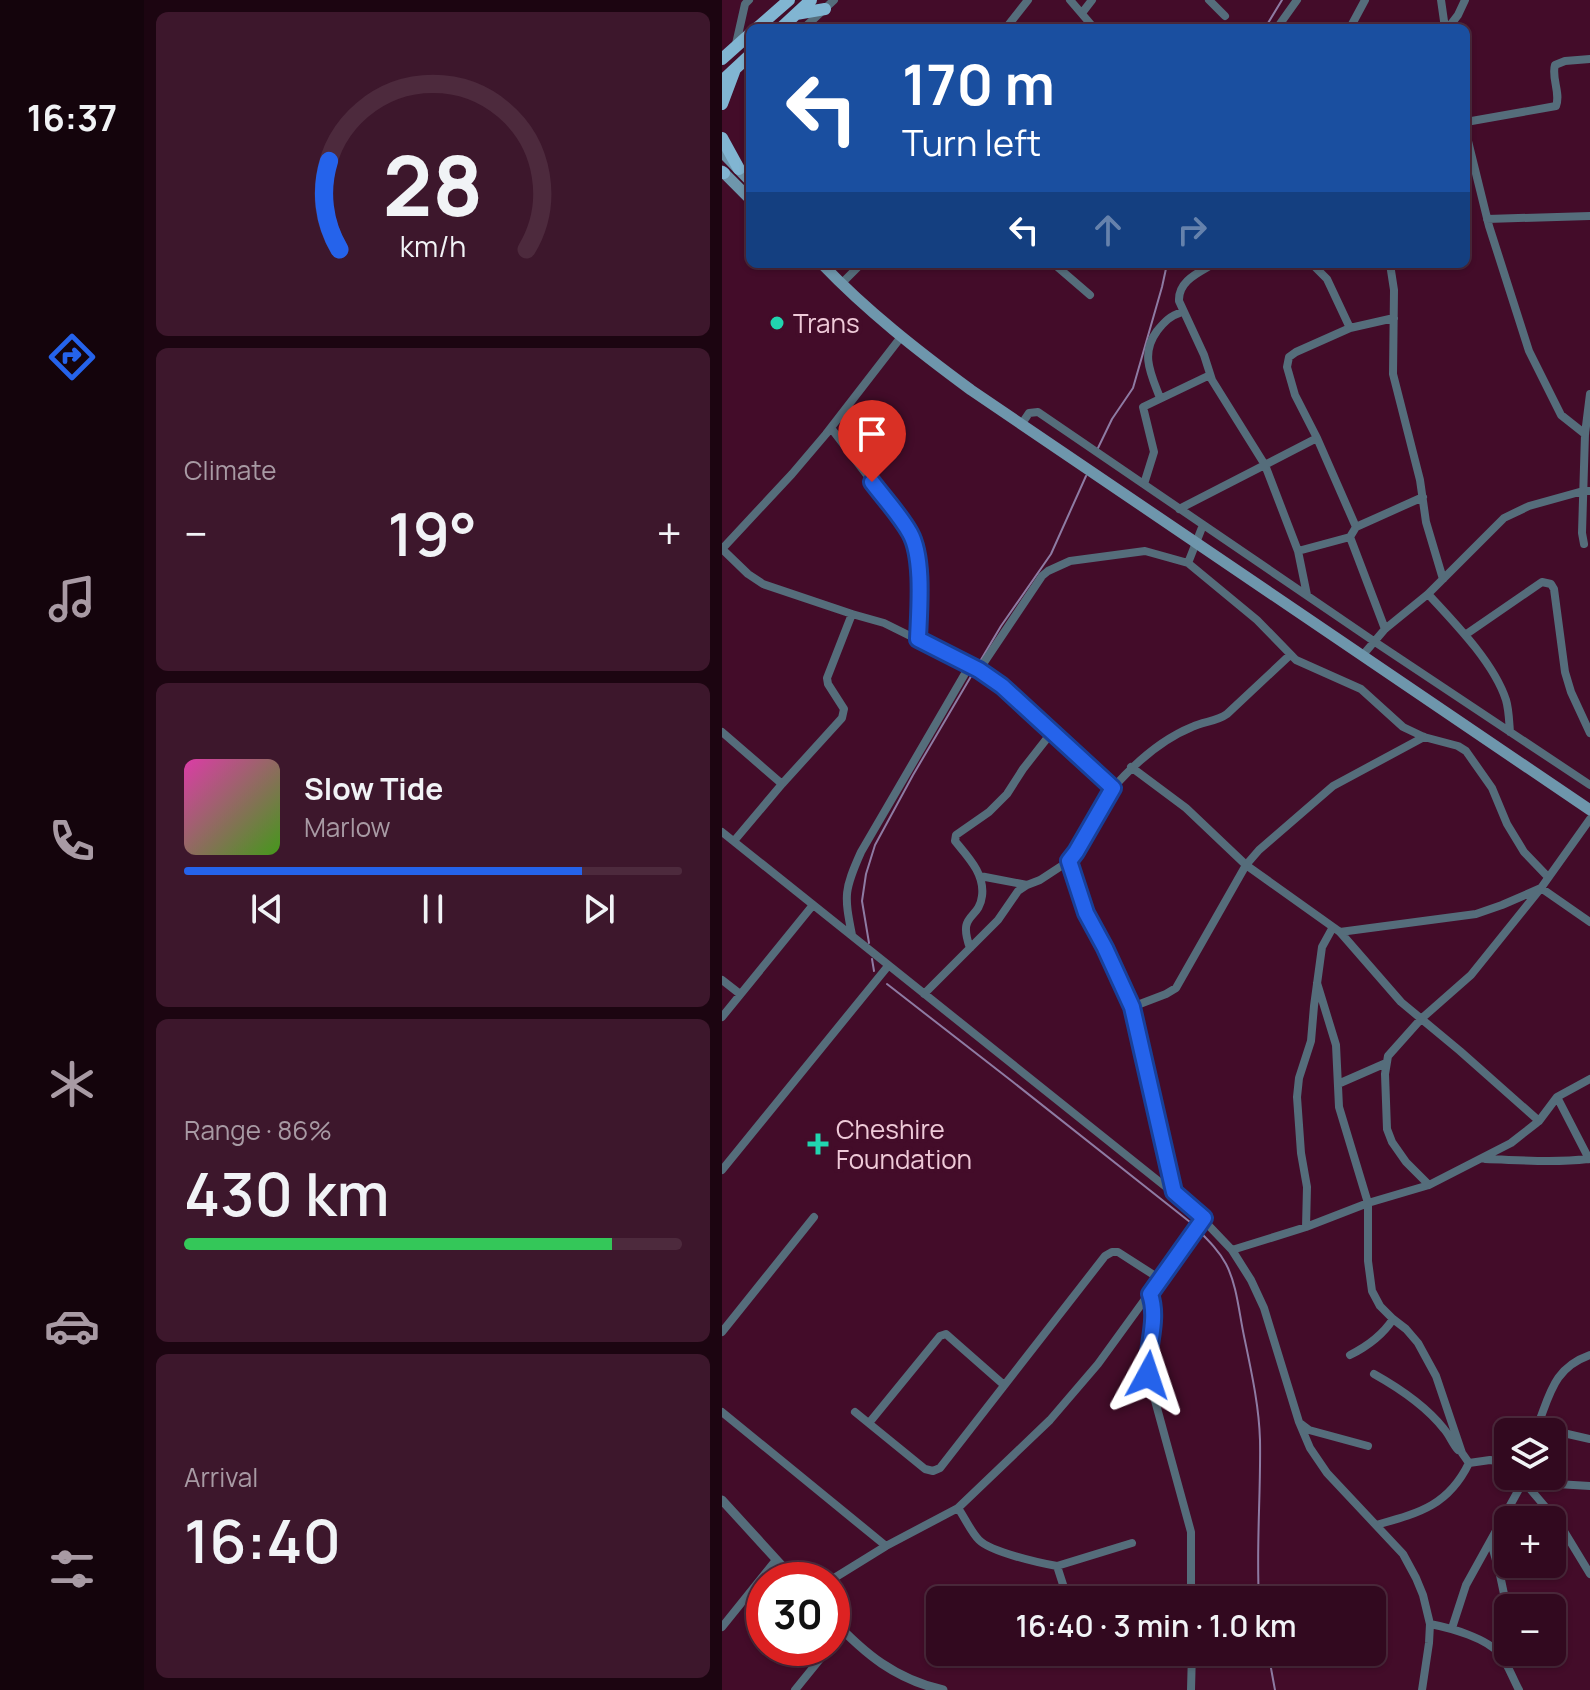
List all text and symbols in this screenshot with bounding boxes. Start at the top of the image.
text: 170 m [902,45,1055,122]
icon: left [770,56,874,160]
text: 16:37 [27,93,117,142]
text: Turn left [902,118,1041,167]
text: 28 [383,126,483,240]
icon: left [1002,208,1046,252]
icon: ahead [1086,208,1130,252]
icon: right [1170,208,1214,252]
text: km/h [400,227,466,266]
place label: Trans [793,305,860,341]
marker: Trans [768,314,786,332]
icon: directions [44,329,100,385]
pin [838,400,906,482]
icon: arrive [850,412,894,456]
text: Climate [184,452,276,488]
text: 19° [387,492,477,574]
text: − [184,503,208,563]
text: + [657,503,682,563]
icon: music [44,571,100,627]
text: Slow Tide [304,768,443,809]
text: Marlow [304,809,391,845]
icon: phone [44,813,100,869]
icon: previous [245,887,289,931]
icon: pause [411,887,455,931]
icon: next [577,887,621,931]
icon: climate [44,1056,100,1112]
place label: Cheshire Foundation [836,1111,972,1177]
text: Range · 86% [184,1112,332,1148]
marker: Cheshire Foundation [807,1133,829,1155]
text: 430 km [184,1152,389,1234]
icon: car [44,1298,100,1354]
position arrow [1106,1333,1190,1417]
map controls [1494,1418,1566,1666]
button: layers [1494,1418,1566,1490]
text: Arrival [184,1459,258,1495]
text: 16:40 [184,1499,341,1581]
button: + [1494,1506,1566,1578]
icon: filters [44,1541,100,1597]
speed limit sign: 30 [746,1562,850,1666]
button: − [1494,1594,1566,1666]
text: 16:40 · 3 min · 1.0 km [1015,1605,1297,1646]

